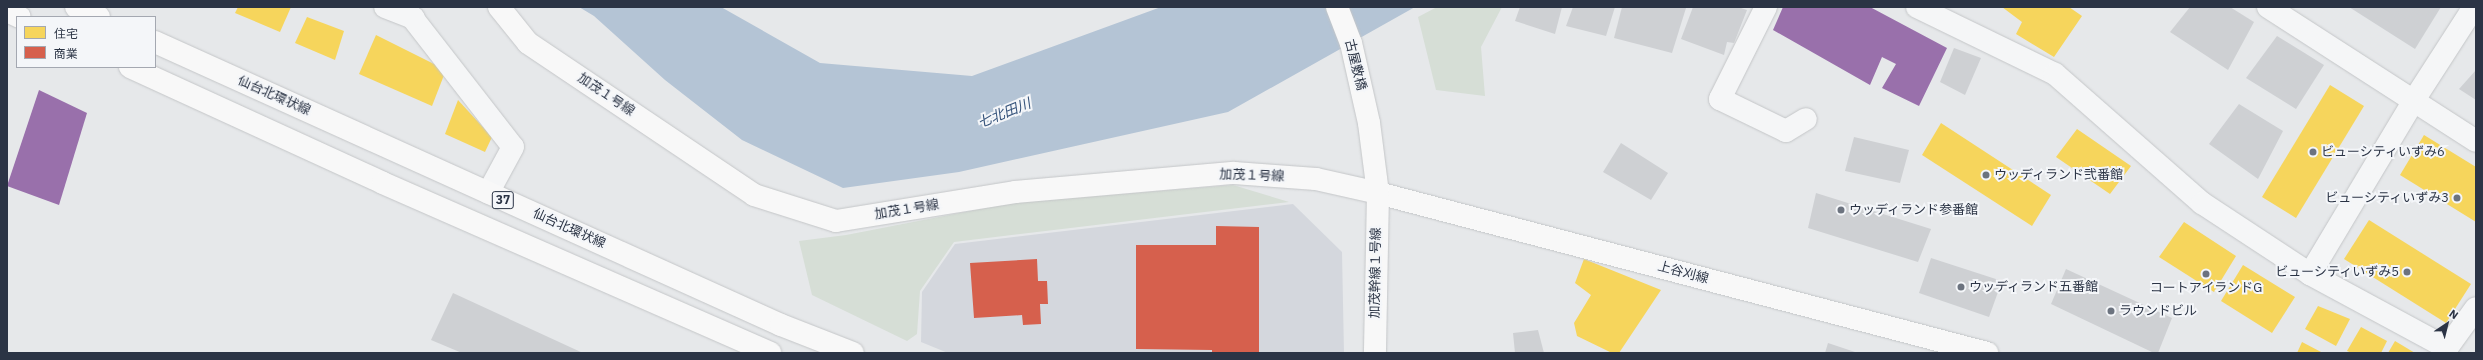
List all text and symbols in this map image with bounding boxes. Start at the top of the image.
legend [16,16,156,68]
text: 住宅 [54,26,78,41]
street label: 古屋敷橋 [1341,38,1369,92]
text: 商業 [54,46,78,61]
street label: 加茂１号線 [575,70,637,120]
street label: 仙台北環状線 [235,73,313,119]
water label: 七北田川 [975,95,1033,131]
place label: ビューシティいずみ6 [2321,144,2446,160]
marker: ビューシティいずみ6 [2308,147,2318,157]
street label: 加茂１号線 [1219,167,1285,185]
place label: ウッディランド弐番館 [1994,167,2124,183]
marker: ウッディランド弐番館 [1981,170,1991,180]
road number: 37 [491,190,515,210]
place label: ビューシティいずみ3 [2324,190,2449,206]
marker: ビューシティいずみ3 [2452,193,2462,203]
street label: 加茂１号線 [874,197,940,223]
place label: ウッディランド参番館 [1849,202,1979,218]
marker: ウッディランド参番館 [1836,205,1846,215]
street label: 仙台北環状線 [530,206,608,252]
street label: 加茂幹線１号線 [1367,227,1385,319]
street label: 上谷刈線 [1656,259,1710,287]
place label: ビューシティいずみ5 [2274,264,2399,280]
marker: ビューシティいずみ5 [2402,267,2412,277]
marker: コートアイランドG [2201,269,2211,279]
place label: ウッディランド五番館 [1969,279,2099,295]
place label: コートアイランドG [2149,280,2263,296]
marker: ウッディランド五番館 [1956,282,1966,292]
place label: ラウンドビル [2119,303,2197,319]
north arrow [2427,304,2467,344]
marker: ラウンドビル [2106,306,2116,316]
text: N [2447,306,2461,322]

